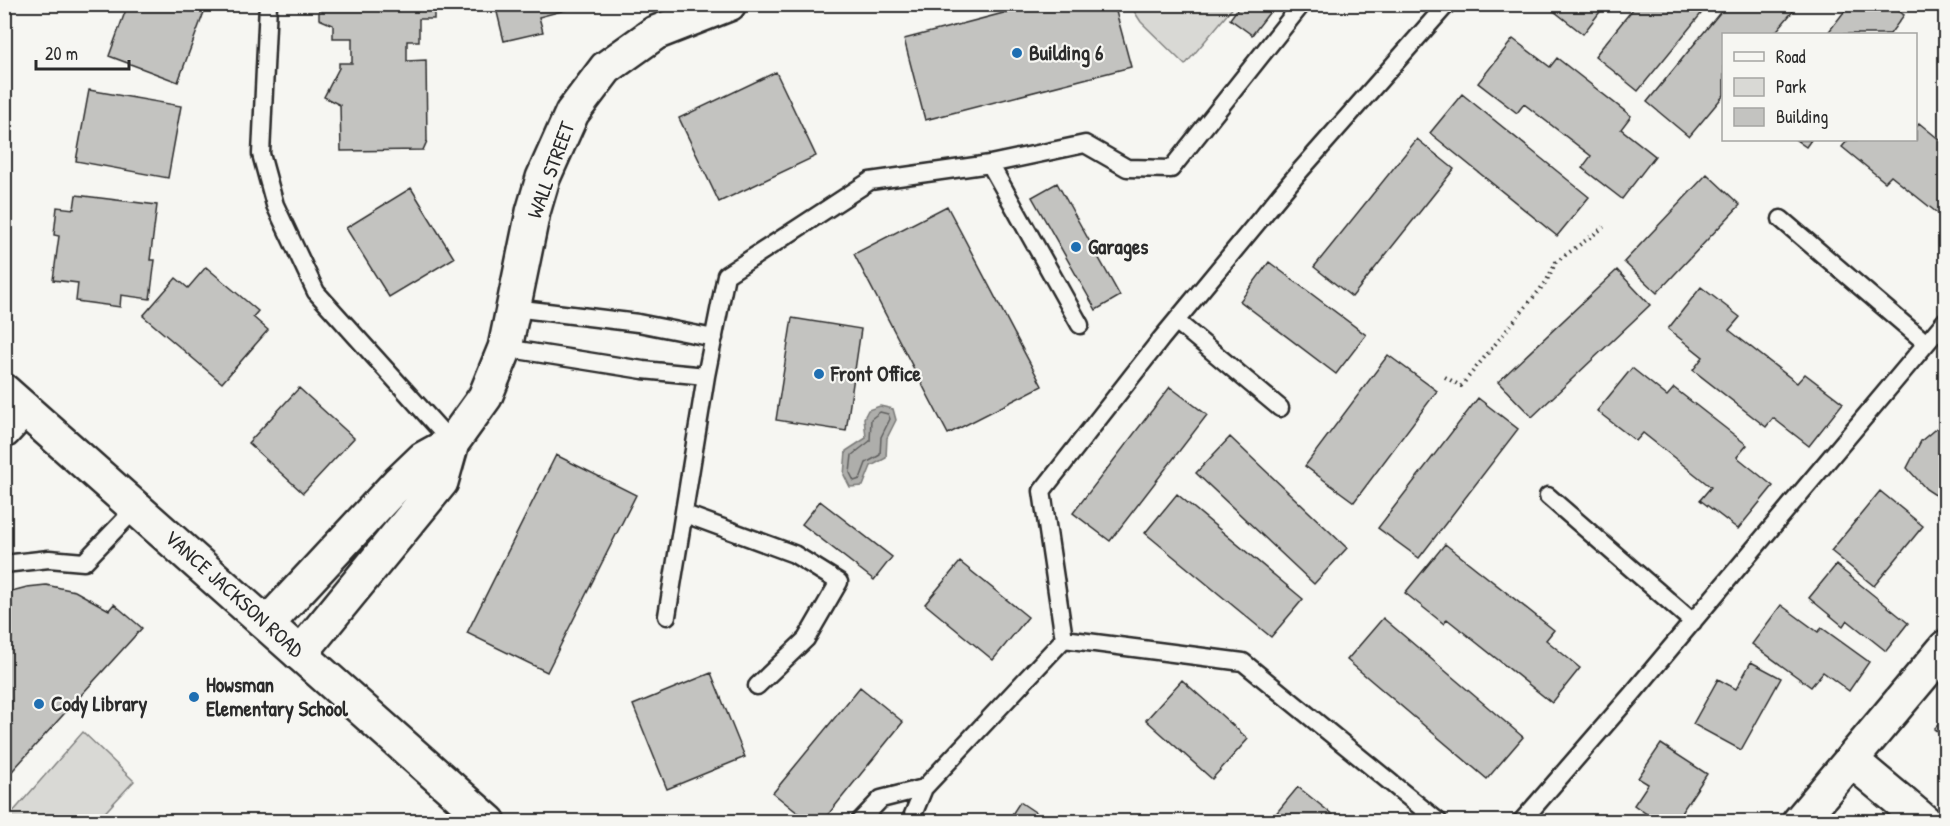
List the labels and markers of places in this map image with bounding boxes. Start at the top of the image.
place label: Building 6 [1029,38,1104,68]
marker: Building 6 [1010,46,1024,60]
place label: Garages [1088,232,1148,262]
marker: Garages [1069,240,1083,254]
place label: Front Office [830,359,922,388]
marker: Front Office [812,367,826,381]
place label: Howsman Elementary School [206,670,348,724]
place label: Cody Library [51,689,147,719]
marker: Howsman Elementary School [187,690,201,704]
marker: Cody Library [32,697,46,711]

